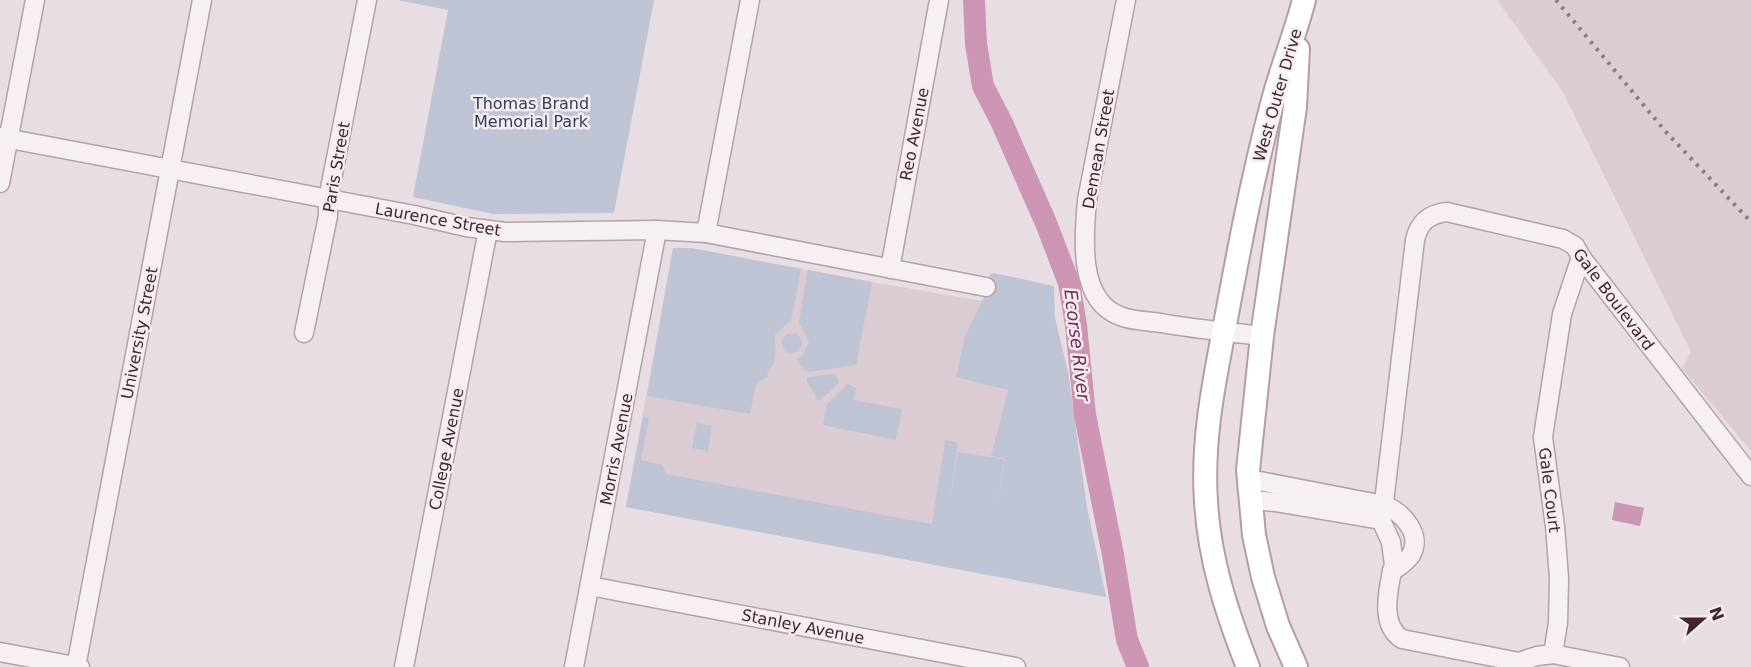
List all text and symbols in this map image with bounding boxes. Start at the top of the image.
street label: West Outer Drive [1249,26,1306,164]
street label: Reo Avenue [896,86,933,182]
street label: Demean Street [1079,88,1118,210]
park label: Thomas Brand Memorial Park [472,94,589,131]
street label: Paris Street [319,120,354,214]
street label: Laurence Street [374,199,502,240]
street label: Gale Boulevard [1569,245,1658,354]
street label: University Street [117,265,162,401]
water label: Ecorse River [1060,288,1095,404]
street label: College Avenue [425,386,468,512]
street label: Morris Avenue [596,391,637,507]
street label: Gale Court [1535,446,1564,534]
north arrow [1673,589,1733,649]
text: N [1705,604,1728,623]
street label: Stanley Avenue [740,605,866,648]

